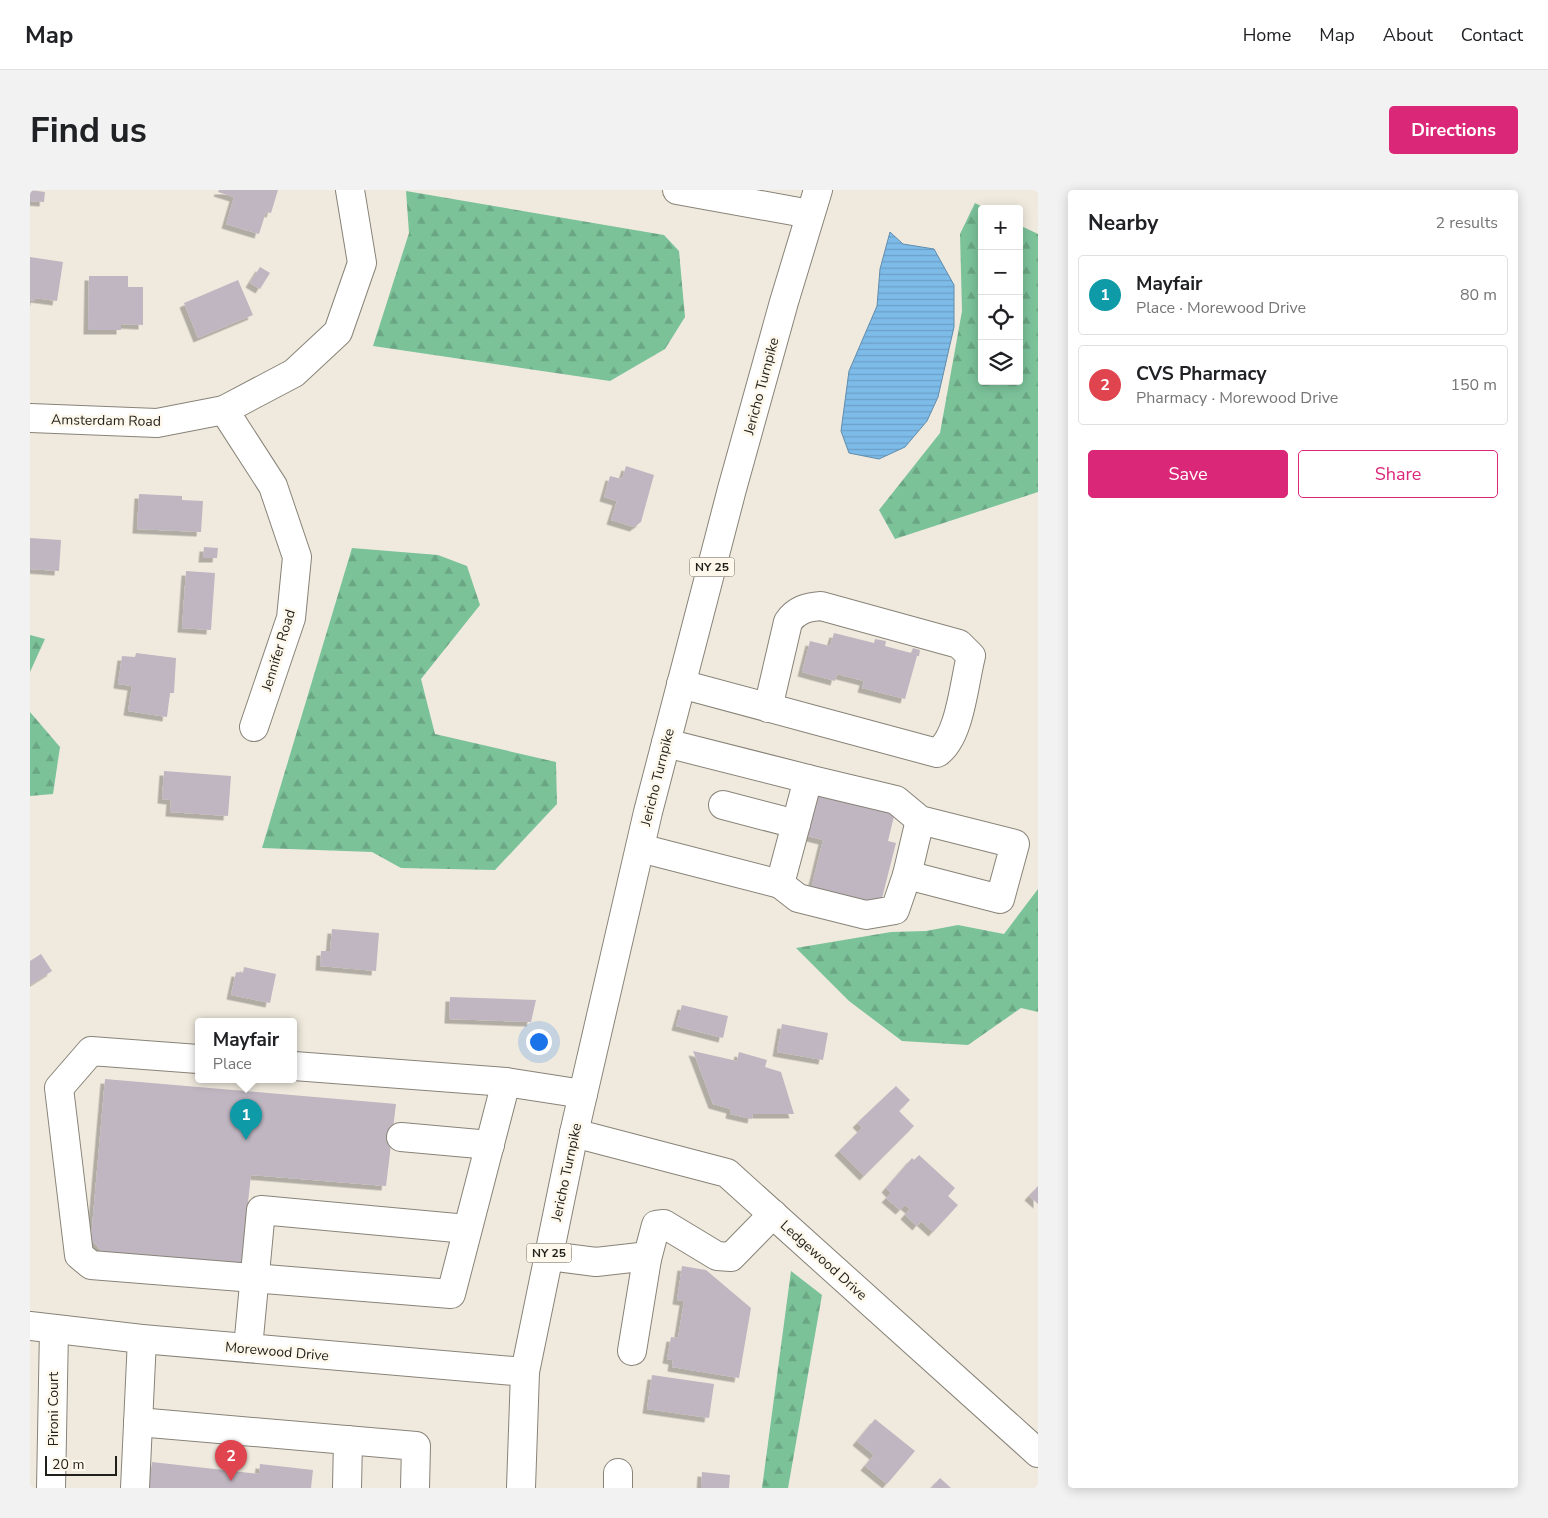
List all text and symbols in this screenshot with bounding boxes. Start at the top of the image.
text: Map [25,19,73,51]
text: Home [1243,23,1291,47]
text: Map [1319,23,1355,47]
text: About [1383,23,1433,47]
text: Contact [1461,23,1523,47]
button: Directions [1389,106,1518,154]
text: Find us [30,107,147,154]
map controls [978,205,1023,385]
button: + [978,205,1023,250]
text: Nearby [1088,209,1158,237]
text: 2 results [1436,212,1498,234]
button: − [978,250,1023,295]
text: Mayfair [1136,271,1202,297]
text: 1 [1100,284,1110,306]
text: 80 m [1460,284,1497,306]
button: locate [978,295,1023,340]
text: Place · Morewood Drive [1136,297,1306,319]
street label: Jericho Turnpike [739,335,784,438]
button: layers [978,340,1023,385]
text: CVS Pharmacy [1136,361,1267,387]
text: 2 [1100,374,1110,396]
text: 150 m [1450,374,1497,396]
text: Pharmacy · Morewood Drive [1136,387,1338,409]
street label: Amsterdam Road [51,410,161,431]
button: Save [1088,450,1288,498]
button: Share [1298,450,1498,498]
road number: NY 25 [690,558,734,577]
street label: Jennifer Road [257,607,300,694]
street label: Jericho Turnpike [636,726,679,829]
popup [195,1018,297,1083]
text: Mayfair [213,1027,279,1053]
your location [526,1029,552,1055]
text: Place [213,1053,252,1075]
pin: 1 [230,1099,262,1140]
street label: Jericho Turnpike [547,1121,586,1224]
street label: Ledgewood Drive [776,1216,871,1305]
road number: NY 25 [526,1244,572,1262]
street label: Morewood Drive [224,1337,330,1366]
street label: Pironi Court [44,1372,63,1446]
pin: 2 [215,1440,247,1481]
scale bar [45,1453,118,1476]
text: 20 m [52,1455,84,1474]

